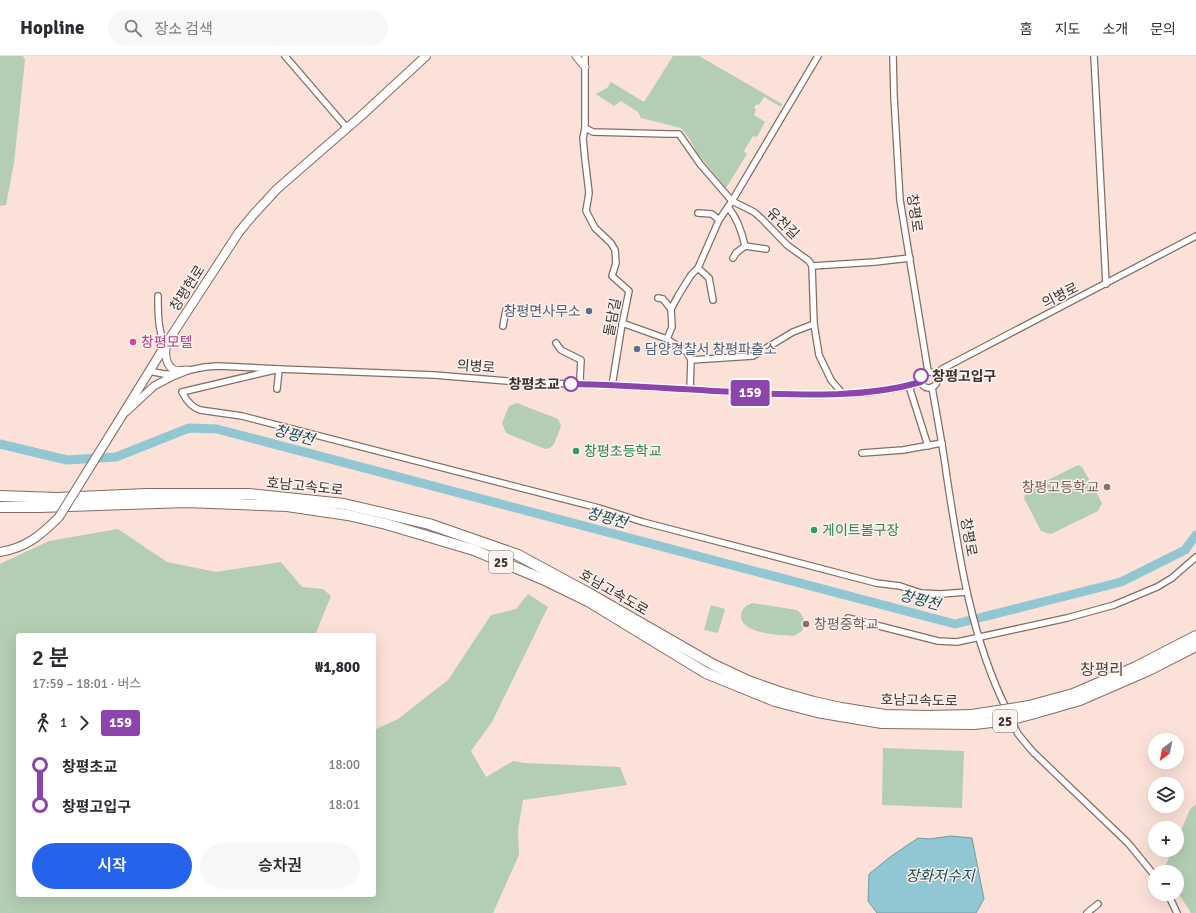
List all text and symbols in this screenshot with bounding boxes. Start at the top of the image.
search box [108,10,388,46]
text: Hopline [20,16,84,40]
icon: search [122,17,144,39]
text: 장소 검색 [154,20,213,38]
text: 홈 [1020,21,1033,38]
text: 지도 [1055,21,1080,38]
text: 소개 [1102,21,1128,38]
text: 문의 [1150,21,1176,38]
street label: 창평로 [903,193,926,234]
street label: 유천길 [763,204,802,243]
street label: 창평현로 [166,262,209,315]
street label: 의병로 [1039,279,1081,312]
street label: 돌담길 [600,297,625,338]
place label: 창평면사무소 [504,303,581,320]
marker: 창평면사무소 [584,306,594,316]
place label: 창평모텔 [141,334,193,351]
marker: 창평모텔 [128,337,138,347]
place label: 담양경찰서 창평파출소 [645,341,777,358]
marker: 담양경찰서 창평파출소 [632,344,642,354]
street label: 의병로 [456,357,496,376]
marker: 창평고입구 [913,368,929,384]
place label: 창평고입구 [932,368,997,385]
place label: 창평초교 [508,376,560,393]
marker: 창평초교 [563,376,579,392]
line badge: 159 [727,380,773,406]
text: 159 [739,384,761,401]
water label: 창평천 [272,421,318,450]
place label: 창평초등학교 [584,443,661,460]
marker: 창평초등학교 [571,446,581,456]
street label: 호남고속도로 [266,474,344,499]
place label: 창평고등학교 [1022,479,1099,496]
marker: 창평고등학교 [1102,482,1112,492]
water label: 창평천 [585,504,631,533]
street label: 창평로 [957,517,980,558]
place label: 게이트볼구장 [822,522,899,539]
marker: 게이트볼구장 [809,525,819,535]
road number: 25 [489,551,513,573]
street label: 호남고속도로 [576,566,652,619]
water label: 창평천 [898,586,944,615]
place label: 창평중학교 [814,616,879,633]
marker: 창평중학교 [801,619,811,629]
text: 2 분 [32,644,69,671]
text: ₩1,800 [315,658,360,676]
district label: 창평리 [1080,660,1124,680]
text: 17:59 – 18:01 · 버스 [32,676,141,692]
street label: 호남고속도로 [880,691,958,710]
road number: 25 [993,710,1017,732]
icon: walk [32,712,54,734]
icon: forward [73,712,95,734]
text: 159 [109,714,132,731]
text: 1 [60,715,67,731]
north arrow [1148,733,1184,769]
map controls [1148,733,1184,901]
text: 18:00 [328,757,360,773]
text: 창평초교 [62,758,117,776]
button: layers [1148,777,1184,813]
text: 18:01 [328,797,360,813]
text: 창평고입구 [62,798,131,816]
button: + [1148,821,1184,857]
button: 시작 [32,843,192,889]
button: 승차권 [200,843,360,889]
button: − [1148,865,1184,901]
water label: 장화저수지 [905,867,976,885]

